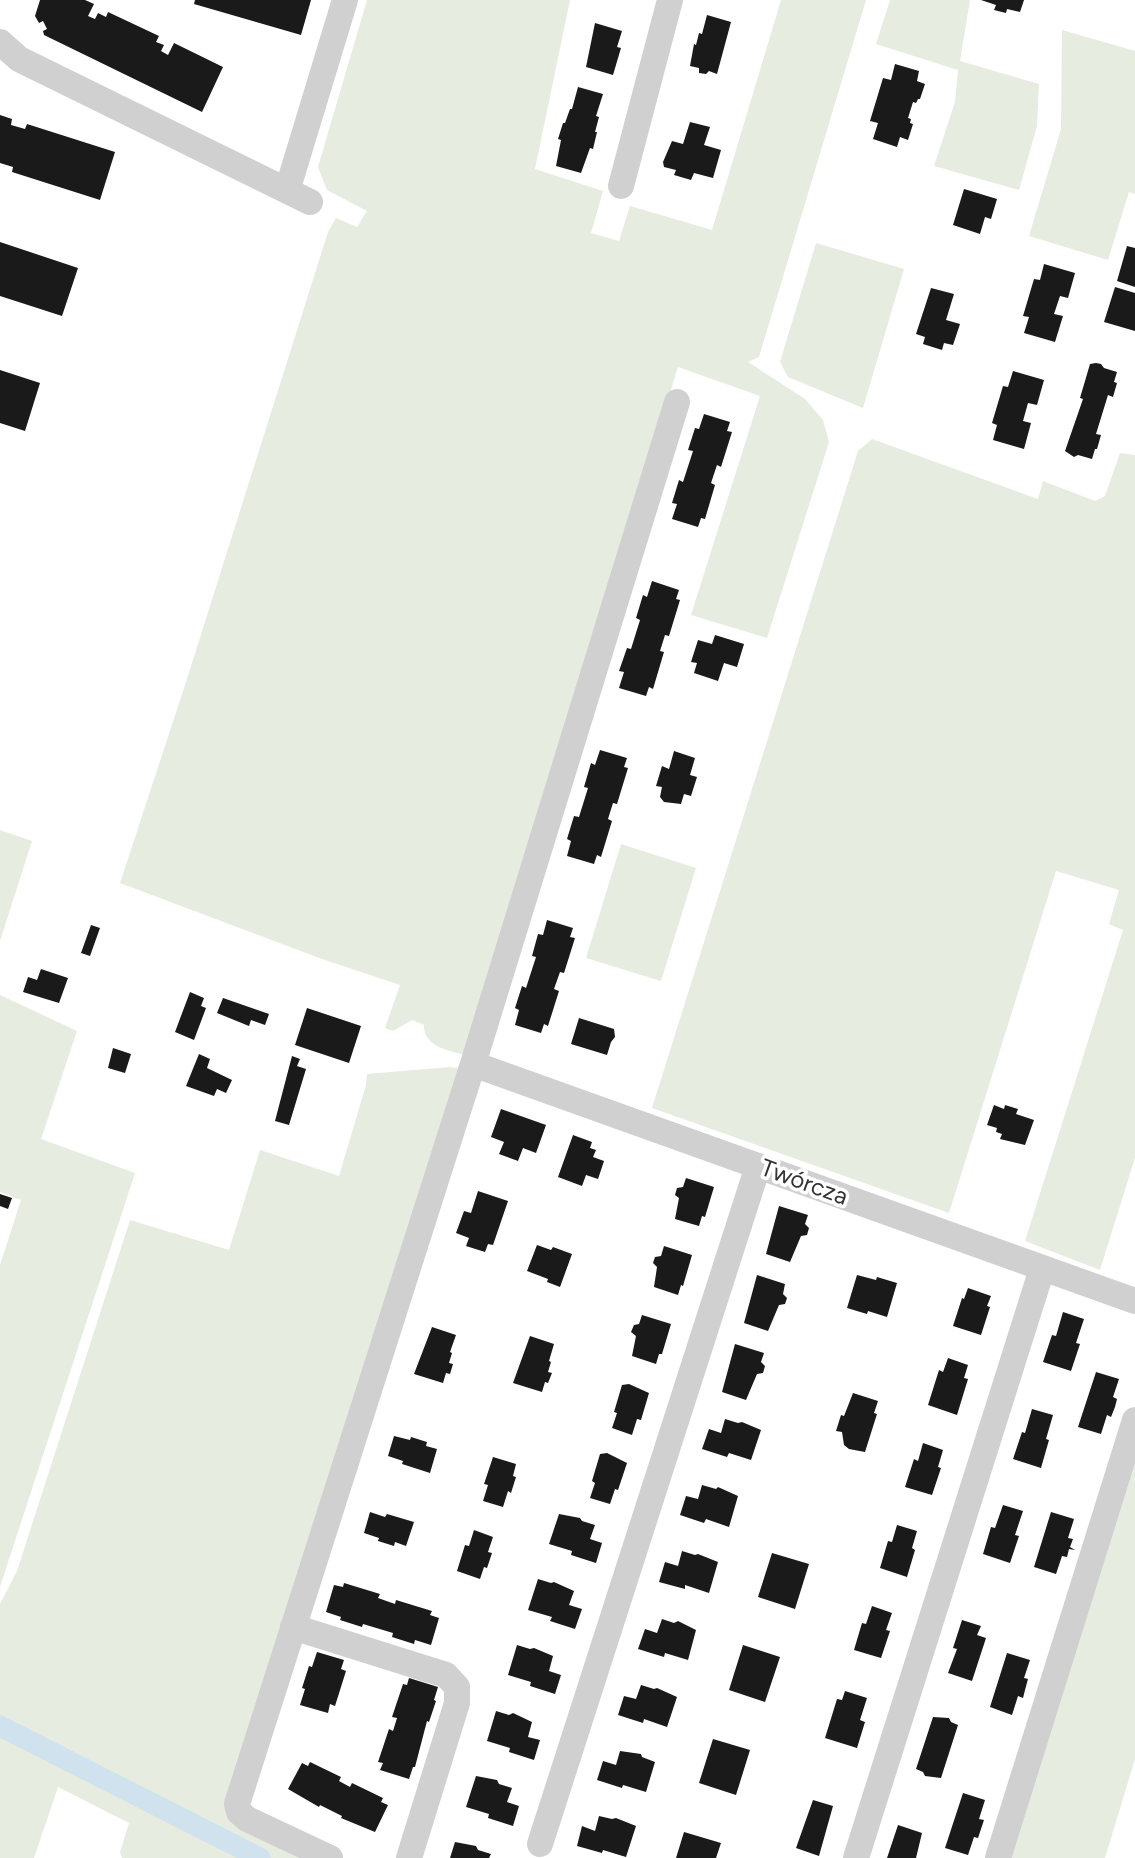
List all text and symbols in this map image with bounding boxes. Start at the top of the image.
street label: Twórcza [757,1154,851,1212]

